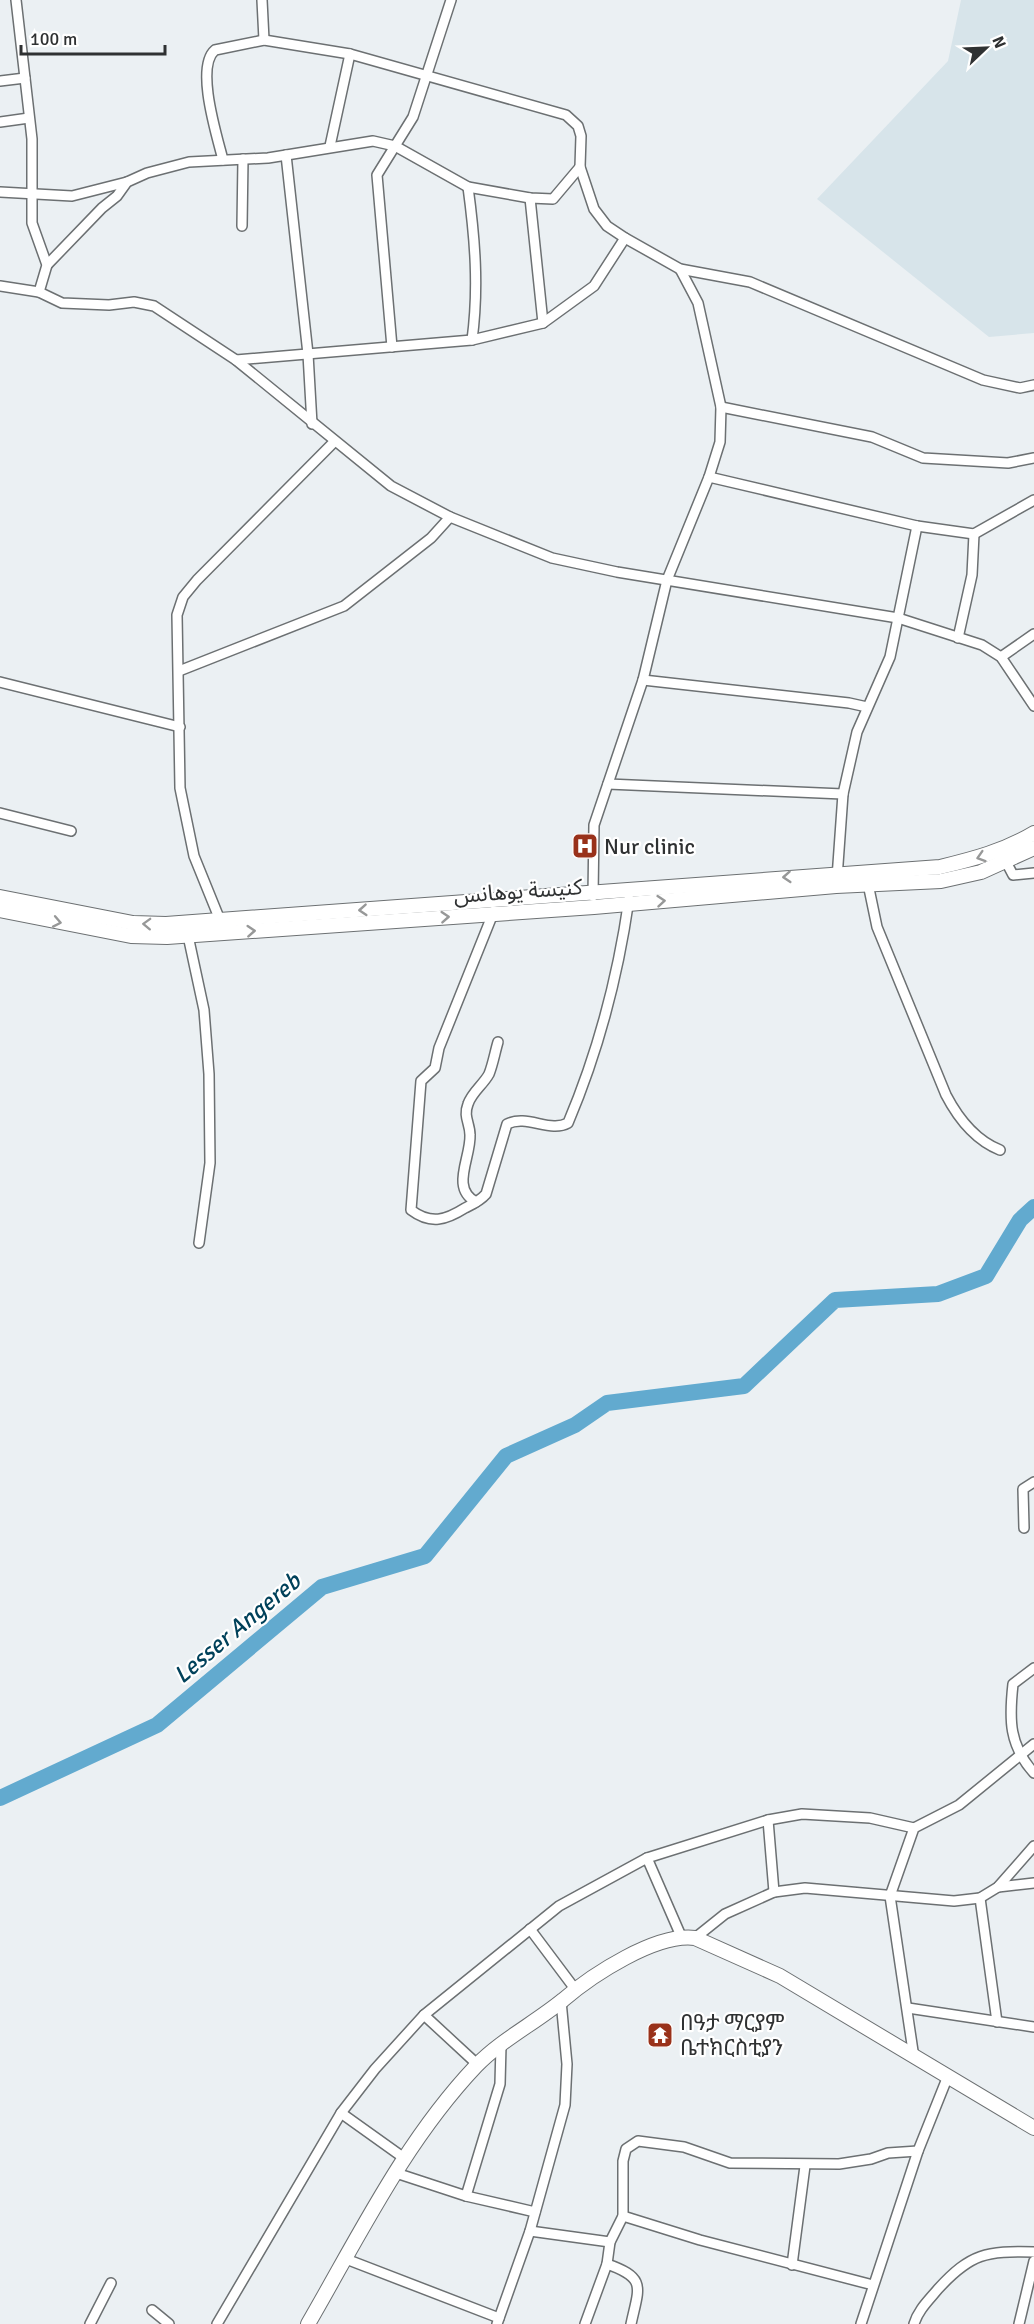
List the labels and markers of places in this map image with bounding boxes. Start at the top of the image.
hospital icon: Nur clinic [570,831,600,861]
place label: Nur clinic [604,833,695,860]
place label: በዓታ ማርያም ቤተክርስቲያን [680,2009,785,2061]
temple icon: በዓታ ማርያም ቤተክርስቲያን [645,2020,675,2050]

